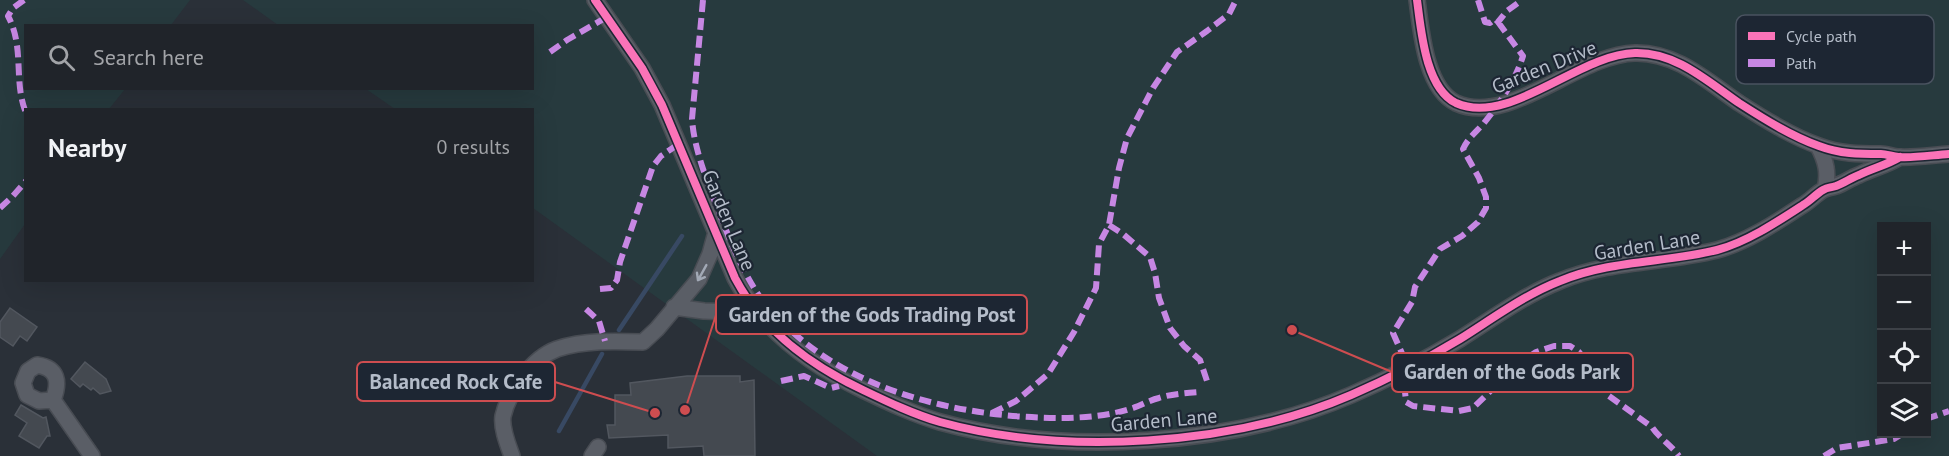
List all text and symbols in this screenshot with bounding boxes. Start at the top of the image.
legend [1736,15,1934,84]
search box [24,24,534,90]
text: Cycle path [1786,26,1857,46]
street label: Garden Drive [1488,34,1600,100]
icon: search [45,41,78,74]
text: Search here [93,43,204,71]
text: Path [1786,53,1817,73]
text: Nearby [48,131,126,164]
text: 0 results [437,134,510,160]
street label: Garden Lane [696,166,762,274]
map controls [1877,222,1931,438]
button: + [1877,222,1931,276]
street label: Garden Lane [1592,224,1702,266]
one-way arrow [695,264,707,281]
button: − [1877,276,1931,330]
callout: Garden of the Gods Trading Post [716,295,1027,334]
text: Garden of the Gods Trading Post [729,301,1016,328]
button: locate [1877,330,1931,384]
callout: Garden of the Gods Park [1392,353,1633,392]
text: Garden of the Gods Park [1404,358,1621,385]
callout: Balanced Rock Cafe [357,362,555,401]
text: Balanced Rock Cafe [370,368,542,395]
button: layers [1877,384,1931,438]
street label: Garden Lane [1110,402,1218,438]

